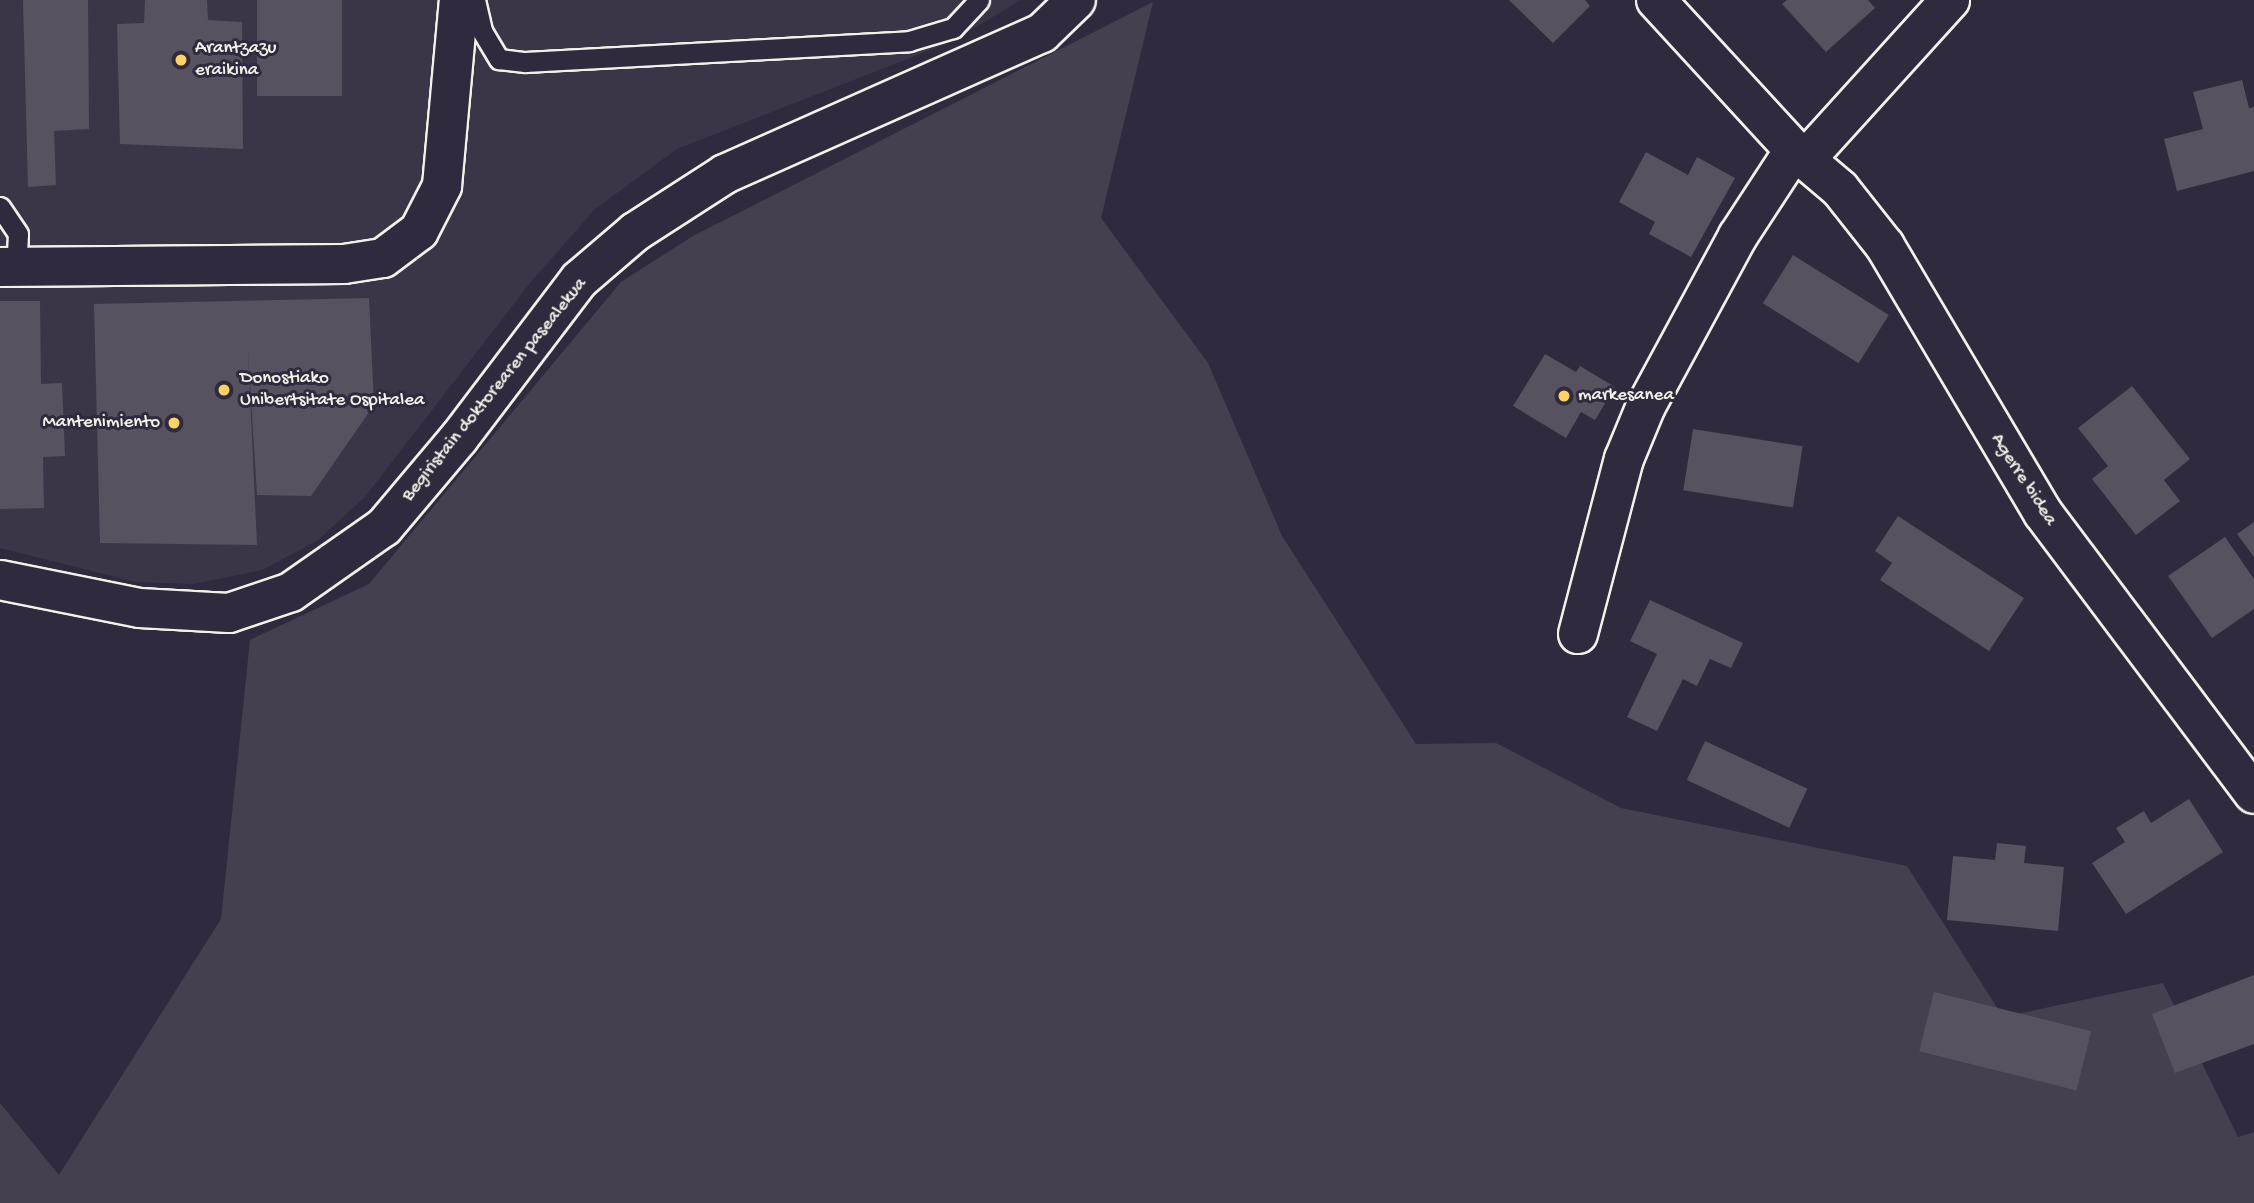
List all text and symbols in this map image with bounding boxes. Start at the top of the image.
place label: Arantzazu eraikina [195,38,276,82]
marker: Arantzazu eraikina [173,52,189,68]
street label: Begiristain doktorearen pasealekua [398,273,592,507]
place label: Donostiako Unibertsitate Ospitalea [240,368,425,412]
marker: Donostiako Unibertsitate Ospitalea [214,380,234,400]
place label: markesanea [1578,385,1674,407]
marker: markesanea [1556,388,1572,404]
place label: Mantenimiento [42,412,160,434]
marker: Mantenimiento [166,415,182,431]
street label: Agerre bidea [1985,430,2061,530]

